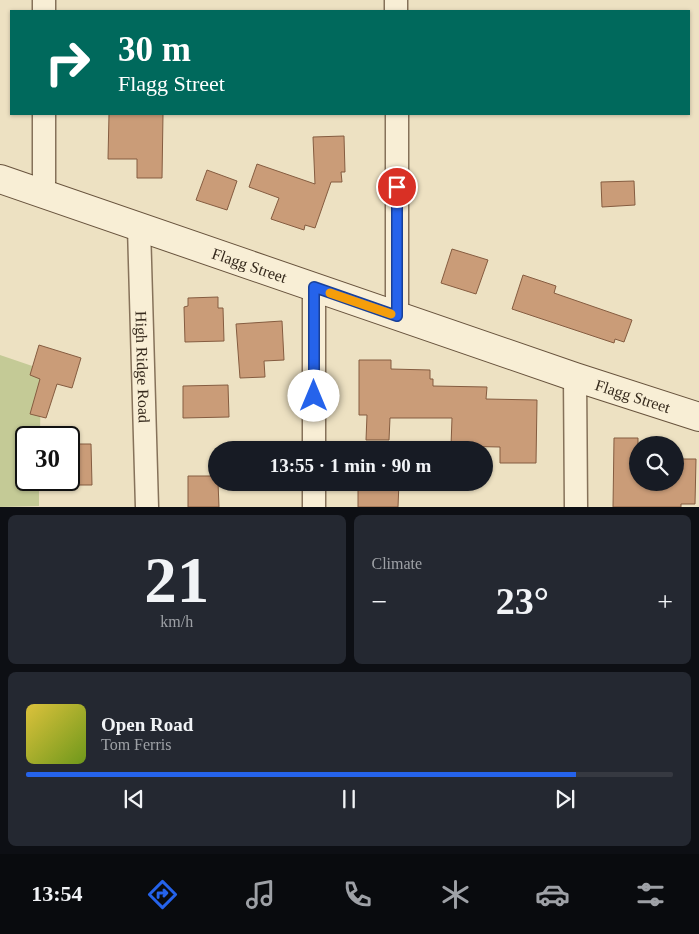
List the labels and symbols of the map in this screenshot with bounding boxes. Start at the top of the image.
pin [376,166,418,208]
street label: Flagg Street [210,244,290,286]
street label: High Ridge Road [132,311,153,423]
position arrow [287,369,339,421]
street label: Flagg Street [593,376,673,416]
speed limit sign: 30 [15,426,80,491]

